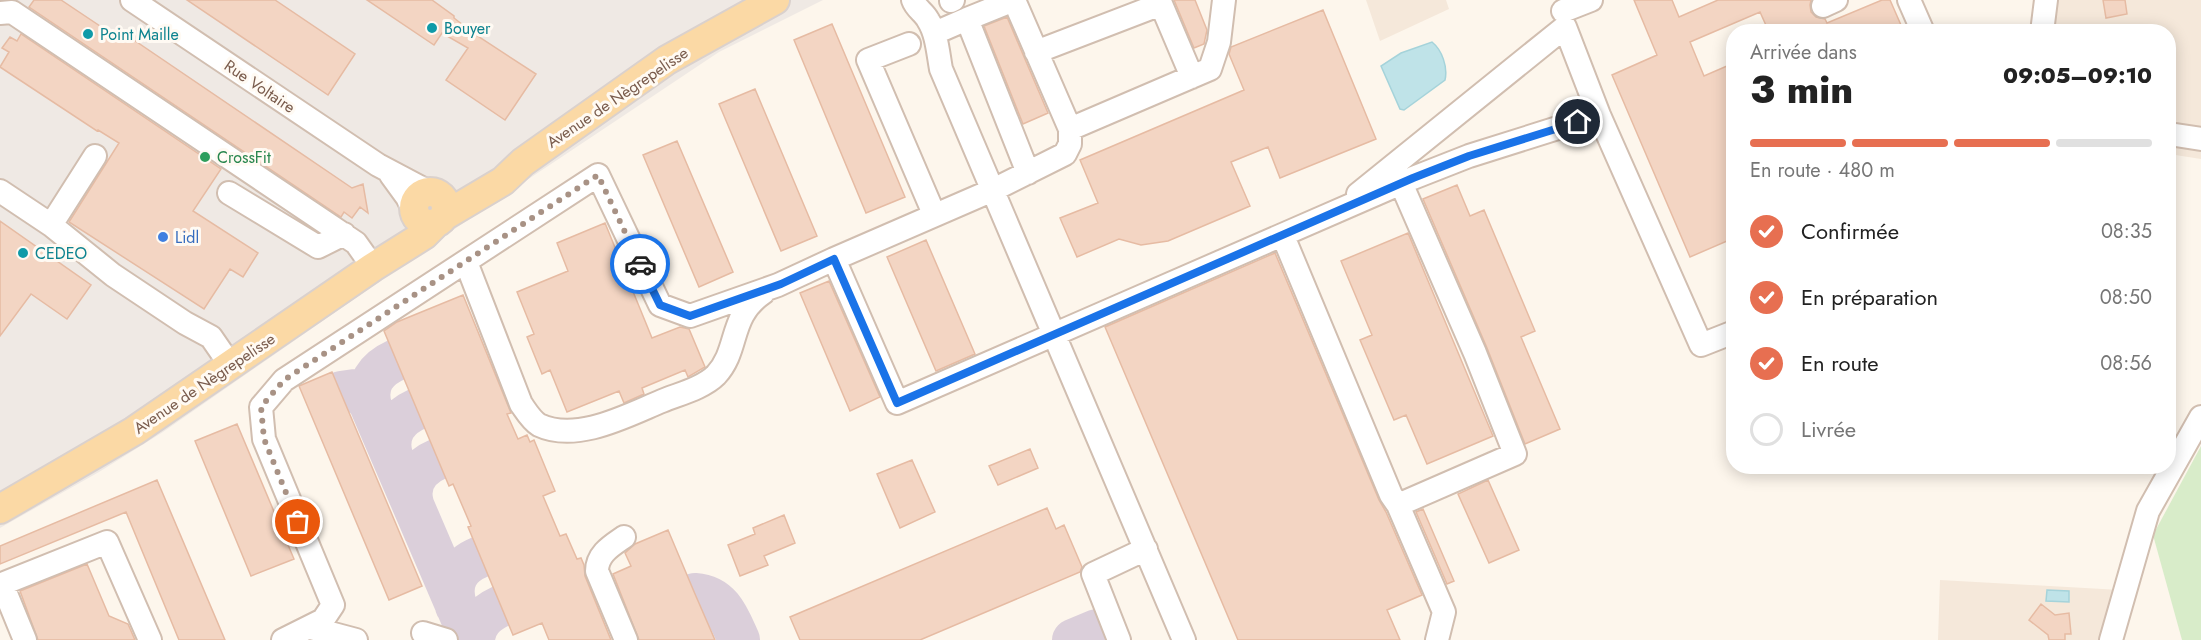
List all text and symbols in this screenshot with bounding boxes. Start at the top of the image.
place label: Bouyer [444,17,491,40]
marker: Bouyer [425,21,439,35]
place label: Point Maille [100,23,179,46]
marker: Point Maille [81,27,95,41]
text: Arrivée dans [1750,38,1857,67]
street label: Avenue de Nègrepelisse [542,41,693,153]
street label: Rue Voltaire [220,54,300,119]
text: 09:05–09:10 [2003,59,2152,91]
text: 3 min [1750,61,1853,118]
pin [1552,96,1603,147]
icon: home [1561,105,1594,138]
place label: CrossFit [217,146,271,169]
marker: CrossFit [198,150,212,164]
text: En route · 480 m [1750,156,1895,185]
icon: check [1750,215,1783,248]
text: Confirmée [1801,215,1899,247]
text: 08:35 [2101,217,2152,246]
place label: Lidl [175,226,199,249]
marker: Lidl [156,230,170,244]
courier [610,234,670,294]
place label: CEDEO [35,242,87,265]
marker: CEDEO [16,246,30,260]
icon: car [624,248,657,281]
icon: check [1750,281,1783,314]
text: En préparation [1801,281,1938,313]
text: 08:50 [2100,283,2152,312]
street label: Avenue de Nègrepelisse [129,327,280,439]
icon: check [1750,347,1783,380]
text: En route [1801,347,1879,379]
text: 08:56 [2100,349,2152,378]
text: Livrée [1801,413,1856,445]
pin [272,496,323,547]
icon: bag [281,505,314,538]

